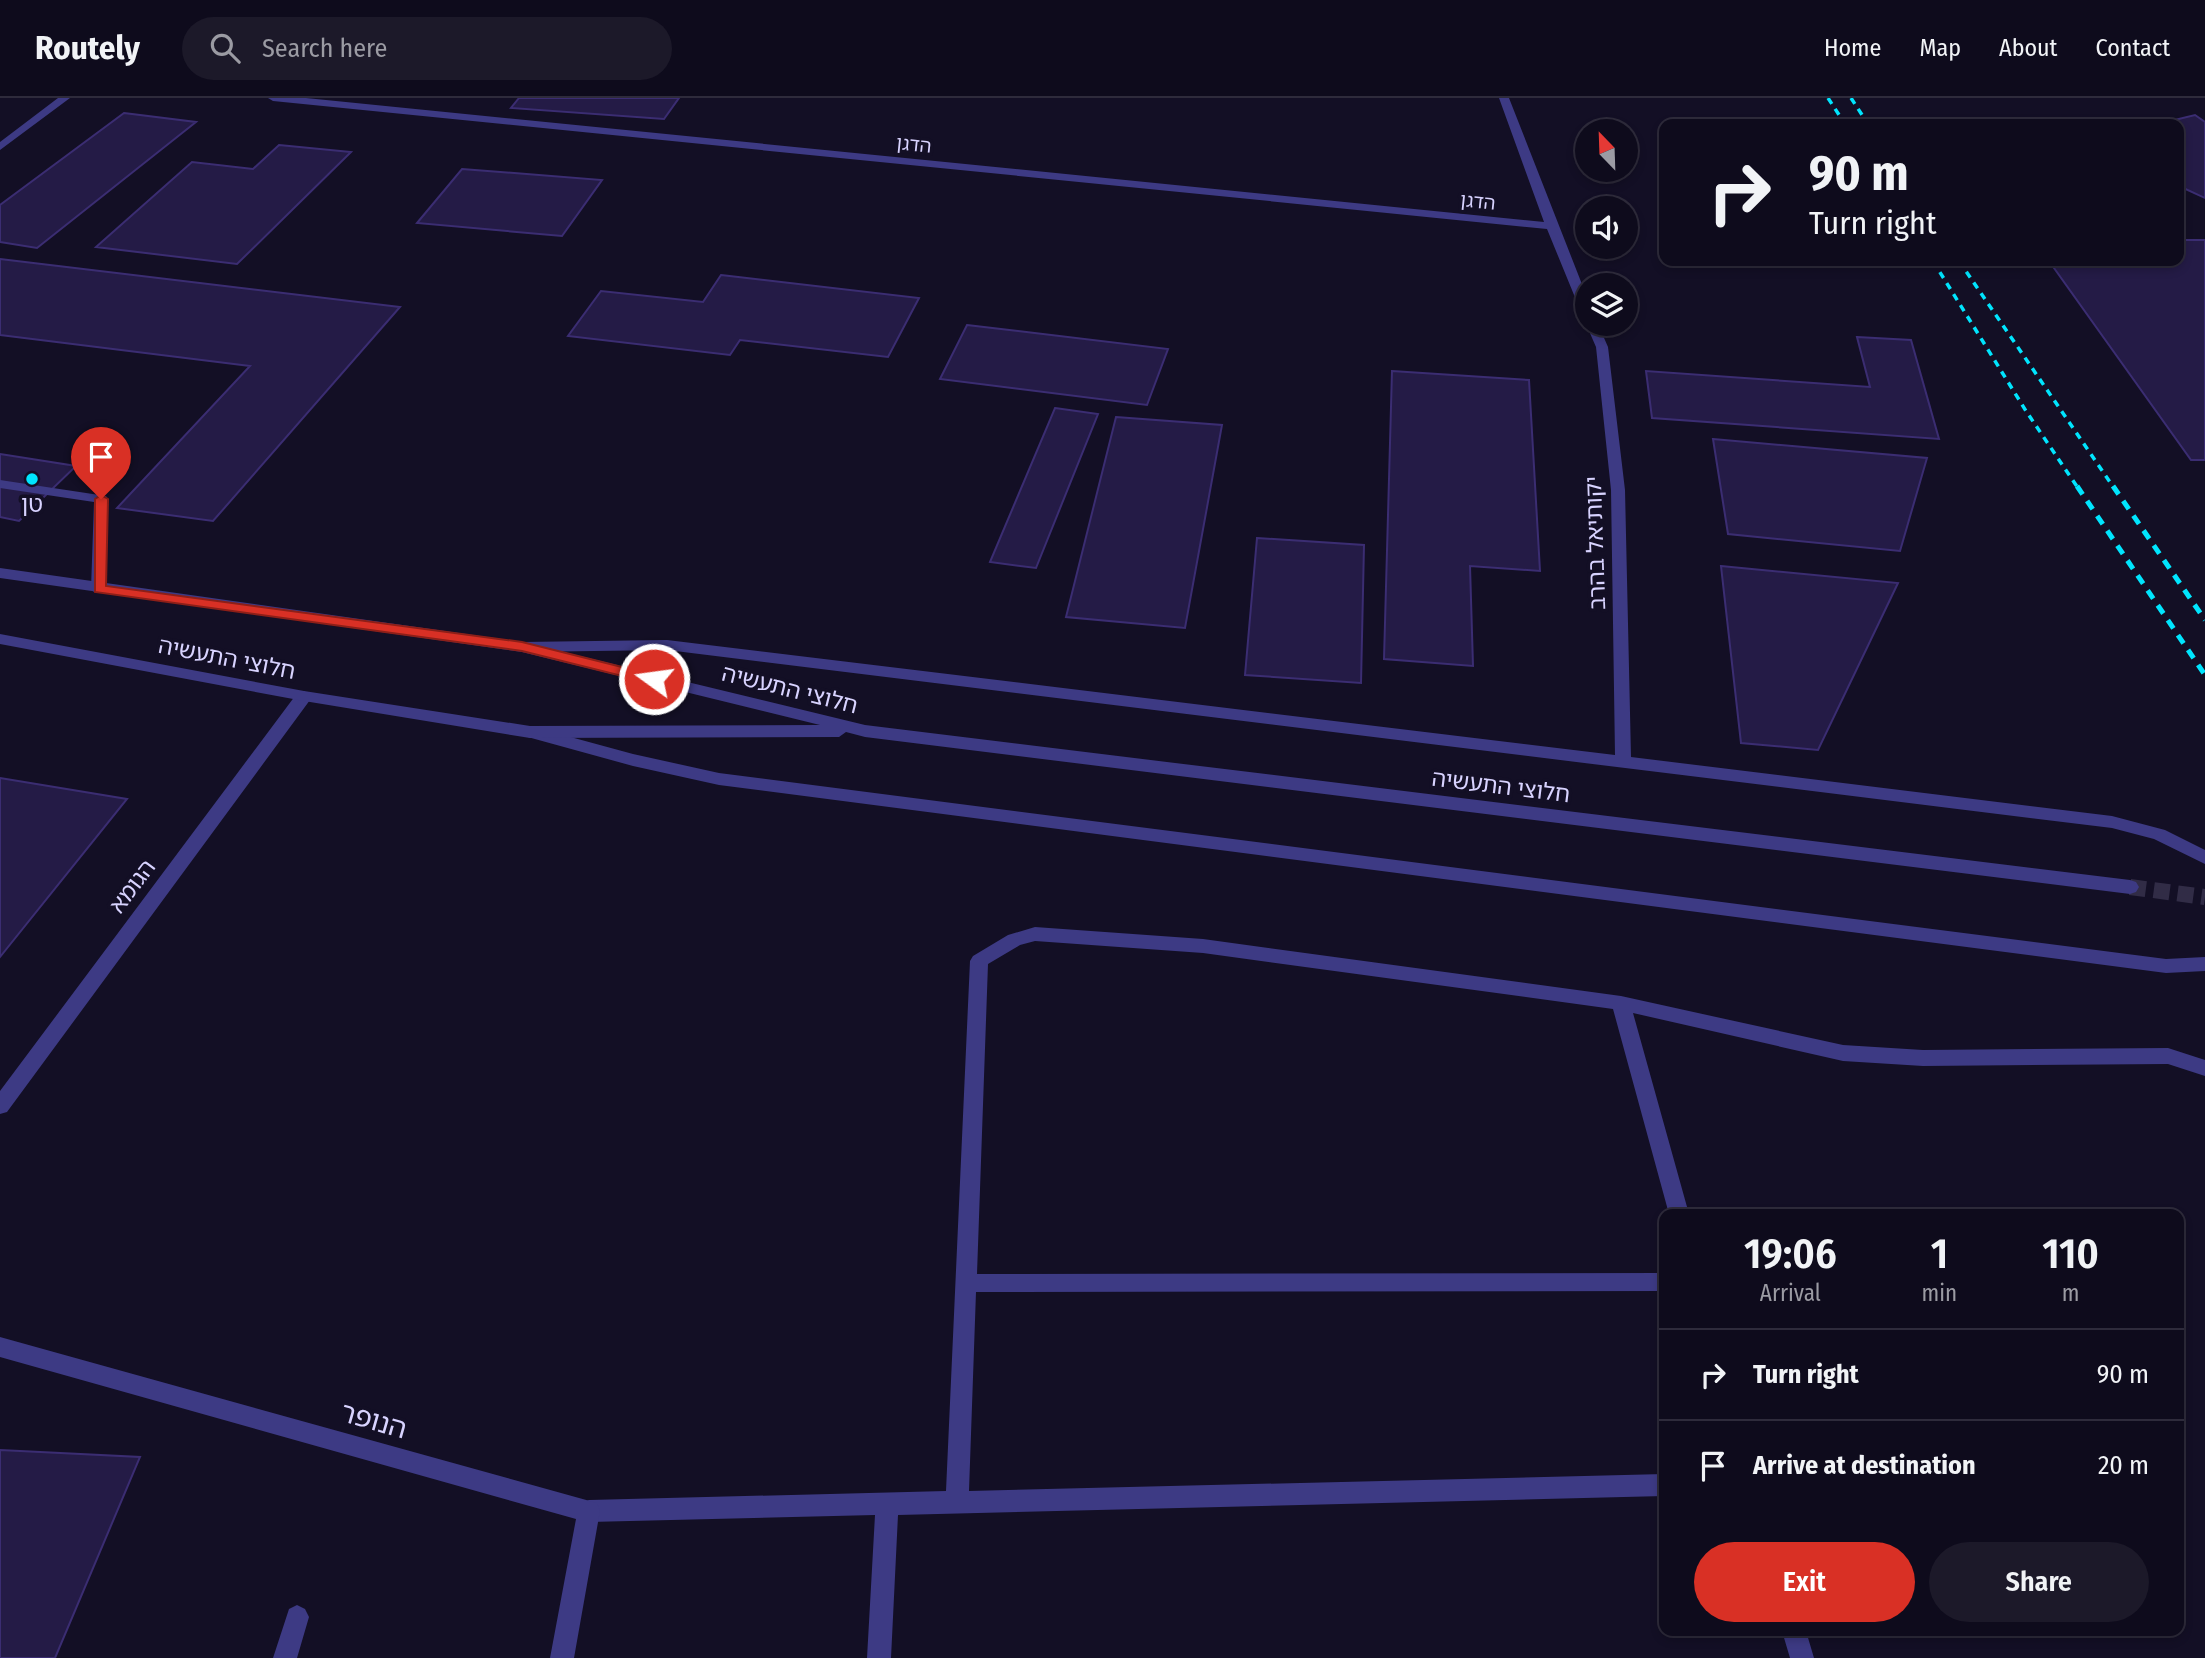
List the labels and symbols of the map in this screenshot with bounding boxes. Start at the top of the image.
north arrow [1575,119,1638,182]
street label: הדגן [895,131,933,158]
street label: הדגן [1459,188,1497,215]
pin [71,427,131,499]
marker: טן [24,471,40,487]
street label: יקותיאל בהרב [1579,476,1611,610]
place label: טן [21,490,43,518]
street label: חלוצי התעשיה [156,631,298,685]
position arrow [617,642,691,716]
street label: חלוצי התעשיה [719,659,861,719]
street label: חלוצי התעשיה [1430,764,1572,808]
street label: הגומא [103,854,161,918]
street label: הנופר [337,1395,411,1446]

